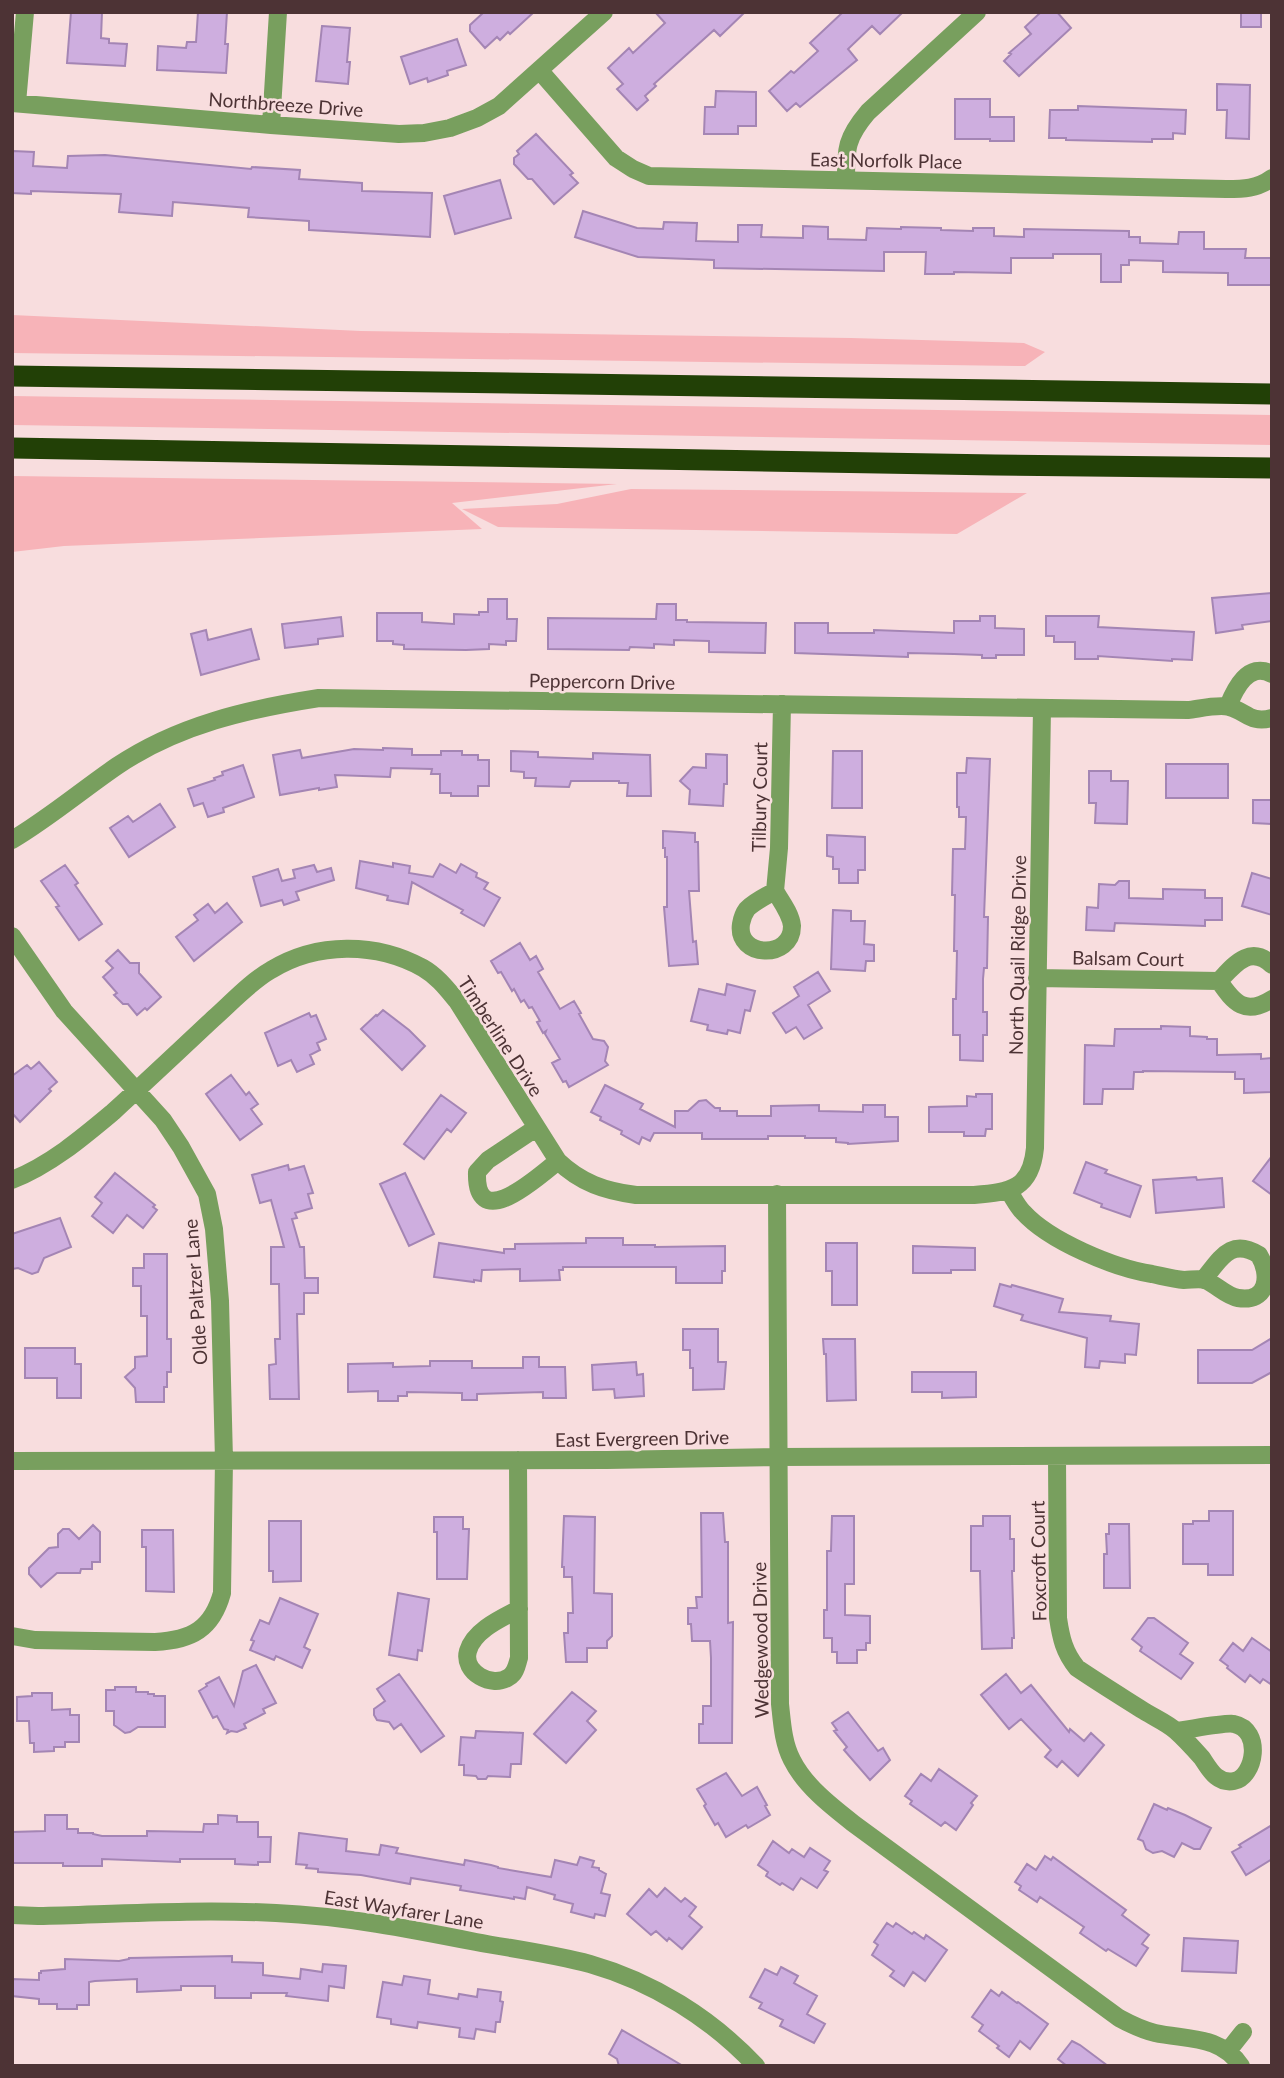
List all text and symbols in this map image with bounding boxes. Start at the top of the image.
street label: Northbreeze Drive [208,87,364,121]
street label: East Norfolk Place [810,147,962,173]
street label: Peppercorn Drive [529,668,675,694]
street label: Tilbury Court [747,742,771,852]
street label: North Quail Ridge Drive [1004,855,1030,1055]
street label: Balsam Court [1072,946,1184,970]
street label: Timberline Drive [454,972,548,1100]
street label: Olde Paltzer Lane [178,1218,212,1366]
street label: East Evergreen Drive [555,1425,729,1451]
street label: Foxcroft Court [1025,1500,1051,1622]
street label: Wedgewood Drive [747,1562,773,1718]
street label: East Wayfarer Lane [322,1885,486,1933]

